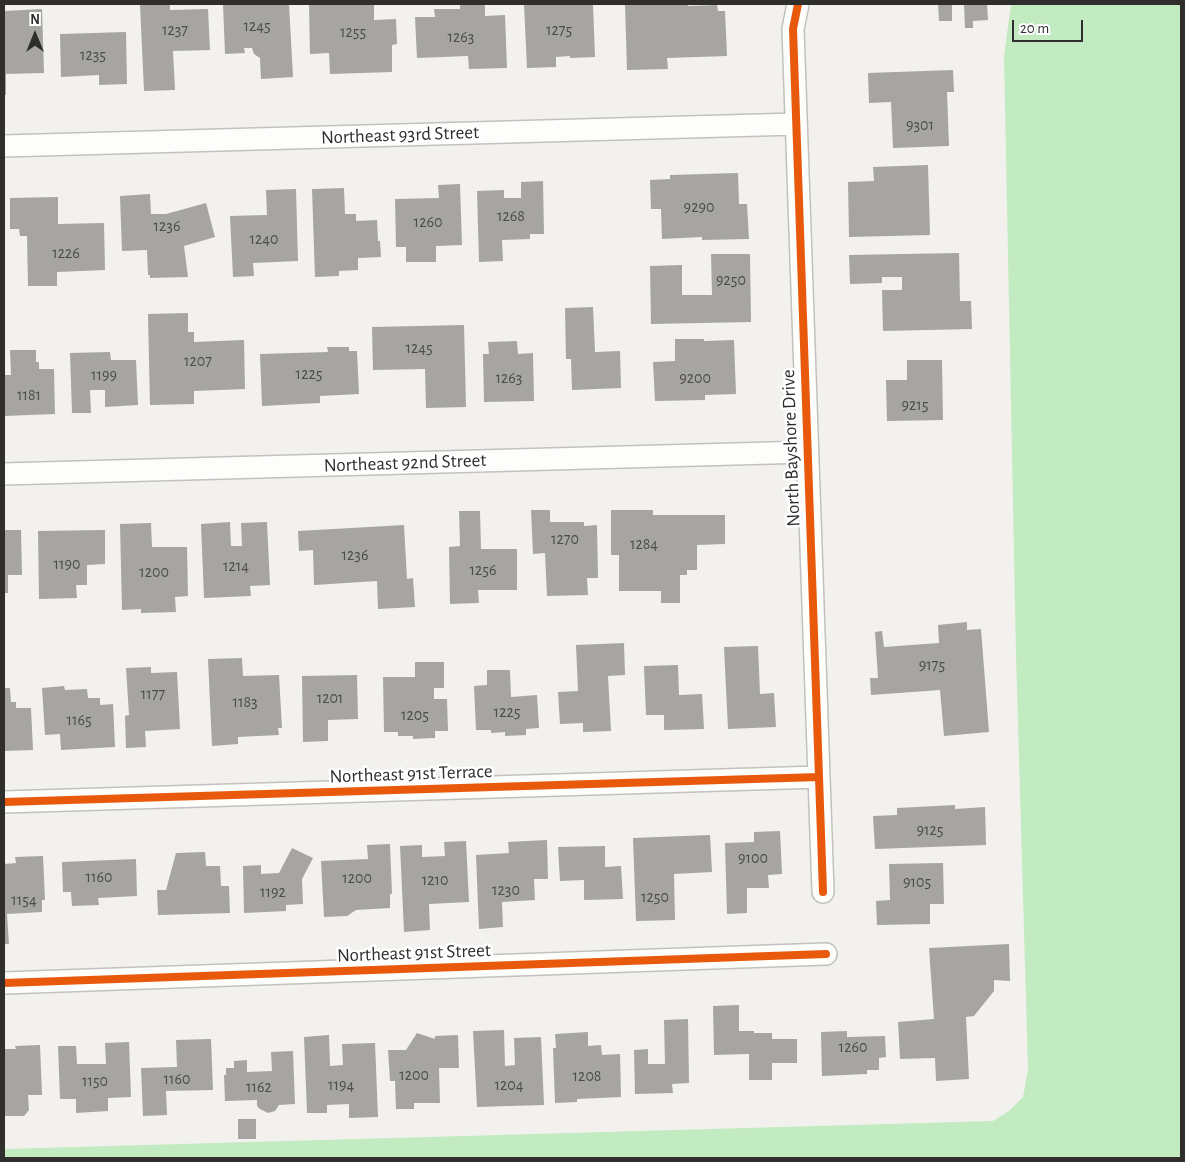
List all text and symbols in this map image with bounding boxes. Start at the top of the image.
north arrow [10,10,60,60]
scale bar [1015,10,1086,42]
text: N [30,13,40,27]
house number: 1245 [243,16,271,36]
house number: 1237 [162,20,188,40]
house number: 1275 [546,20,572,40]
text: 20 m [1020,21,1049,36]
house number: 1255 [340,22,366,42]
house number: 1263 [448,27,474,47]
house number: 1235 [80,45,106,65]
house number: 9301 [906,115,934,135]
street label: Northeast 93rd Street [321,121,479,149]
house number: 9290 [684,197,714,217]
house number: 1268 [497,206,525,226]
house number: 1260 [414,212,442,232]
house number: 1236 [154,216,180,236]
house number: 1240 [250,229,278,249]
house number: 1226 [52,243,80,263]
house number: 9250 [716,270,746,290]
house number: 1245 [405,338,433,358]
house number: 1207 [184,351,212,371]
house number: 1225 [296,364,322,384]
house number: 1199 [91,365,117,385]
house number: 1263 [496,368,522,388]
house number: 9200 [679,368,711,388]
street label: North Bayshore Drive [777,369,805,527]
house number: 1181 [17,385,41,405]
house number: 9215 [902,395,928,415]
street label: Northeast 92nd Street [323,449,487,477]
house number: 1270 [551,529,579,549]
house number: 1284 [630,534,658,554]
house number: 1236 [342,545,368,565]
house number: 1190 [54,554,80,574]
house number: 1214 [223,556,249,576]
house number: 1256 [470,560,496,580]
house number: 1200 [139,562,169,582]
house number: 9175 [919,655,945,675]
house number: 1177 [141,684,165,704]
house number: 1201 [317,688,343,708]
house number: 1183 [232,692,258,712]
house number: 1225 [494,702,520,722]
house number: 1205 [401,705,429,725]
house number: 1165 [66,710,92,730]
street label: Northeast 91st Terrace [329,760,493,788]
house number: 9125 [917,820,943,840]
house number: 9100 [738,848,768,868]
house number: 1160 [86,867,112,887]
house number: 1200 [342,868,372,888]
house number: 1210 [422,870,448,890]
house number: 9105 [903,872,931,892]
house number: 1230 [492,880,520,900]
house number: 1192 [260,882,286,902]
house number: 1250 [641,887,669,907]
house number: 1154 [11,890,37,910]
street label: Northeast 91st Street [337,939,491,967]
house number: 1260 [839,1037,867,1057]
house number: 1200 [399,1065,429,1085]
house number: 1208 [573,1066,601,1086]
house number: 1160 [164,1069,190,1089]
house number: 1150 [82,1071,108,1091]
house number: 1194 [328,1075,354,1095]
house number: 1204 [495,1075,523,1095]
house number: 1162 [246,1077,272,1097]

